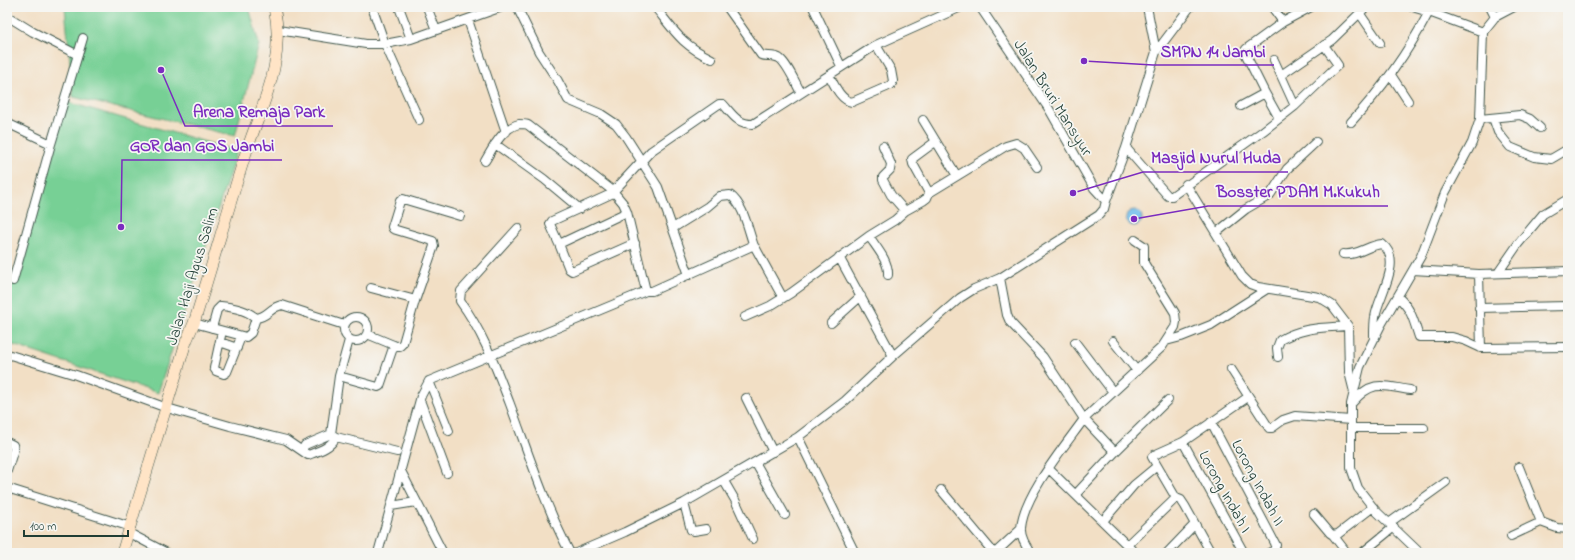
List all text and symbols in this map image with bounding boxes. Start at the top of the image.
street label: Jalan Bruri Mansyur [1007,35,1098,161]
callout: SMPN 14 Jambi [1153,36,1274,65]
text: SMPN 14 Jambi [1160,40,1266,65]
callout: Arena Remaja Park [185,97,333,126]
text: Arena Remaja Park [193,100,326,125]
callout: GOR dan GOS Jambi [122,131,282,160]
text: GOR dan GOS Jambi [130,134,274,159]
callout: Masjid Nurul Huda [1143,143,1288,172]
text: Masjid Nurul Huda [1151,146,1281,171]
callout: Bosster PDAM M.Kukuh [1208,177,1388,206]
text: Bosster PDAM M.Kukuh [1215,180,1380,205]
street label: Jalan Haji Agus Salim [161,205,225,348]
street label: Lorong Indah II [1224,435,1290,531]
street label: Lorong Indah I [1192,446,1257,538]
scale bar [24,512,128,538]
text: 100 m [30,518,57,536]

